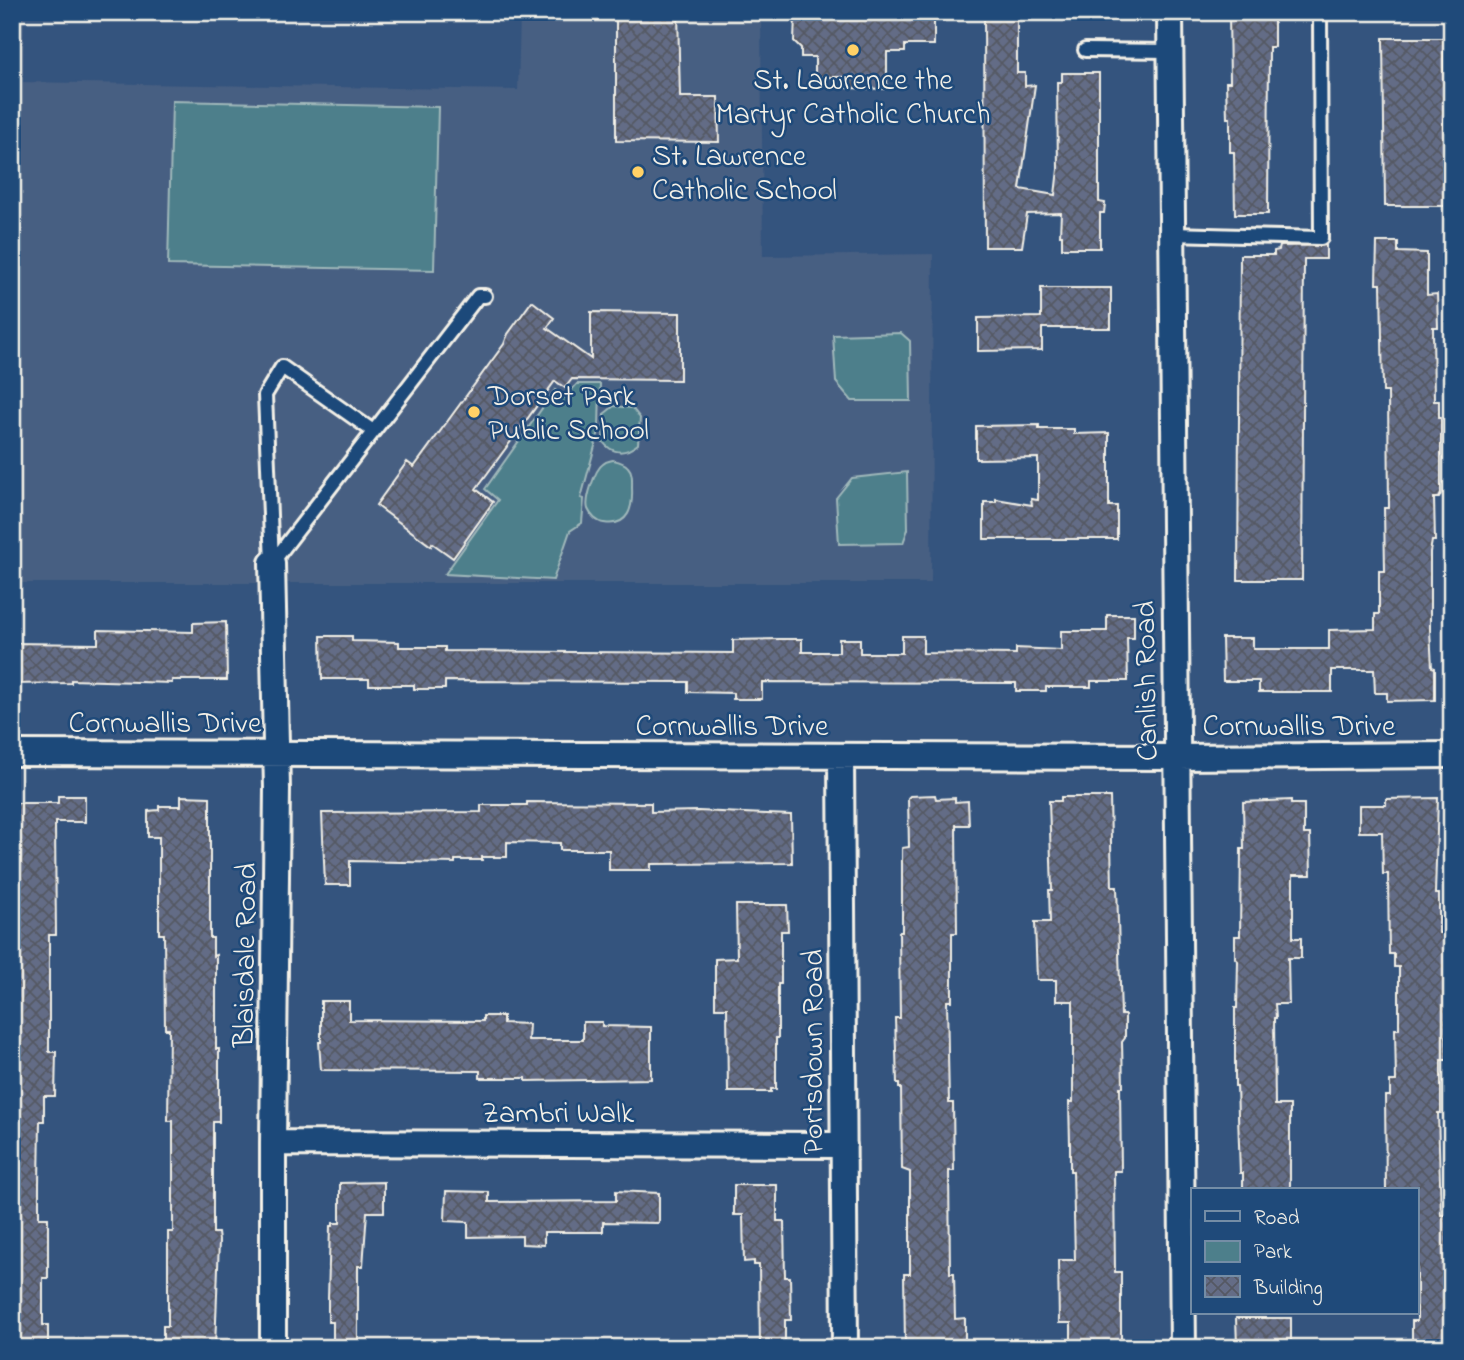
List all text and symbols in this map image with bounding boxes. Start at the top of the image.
marker: St. Lawrence the Martyr Catholic Church [845,42,861,58]
place label: St. Lawrence the Martyr Catholic Church [716,60,990,138]
place label: St. Lawrence Catholic School [652,136,837,214]
marker: St. Lawrence Catholic School [630,164,646,180]
place label: Dorset Park Public School [487,376,649,454]
marker: Dorset Park Public School [466,404,482,420]
street label: Canlish Road [1125,600,1171,761]
street label: Cornwallis Drive [69,703,262,747]
street label: Cornwallis Drive [636,706,829,750]
street label: Cornwallis Drive [1203,706,1396,750]
street label: Blaisdale Road [223,862,271,1049]
street label: Portsdown Road [793,949,837,1155]
street label: Zambri Walk [482,1093,635,1137]
legend [1191,1188,1418,1314]
text: Road [1254,1204,1300,1234]
text: Park [1254,1238,1293,1268]
text: Building [1253,1274,1323,1306]

